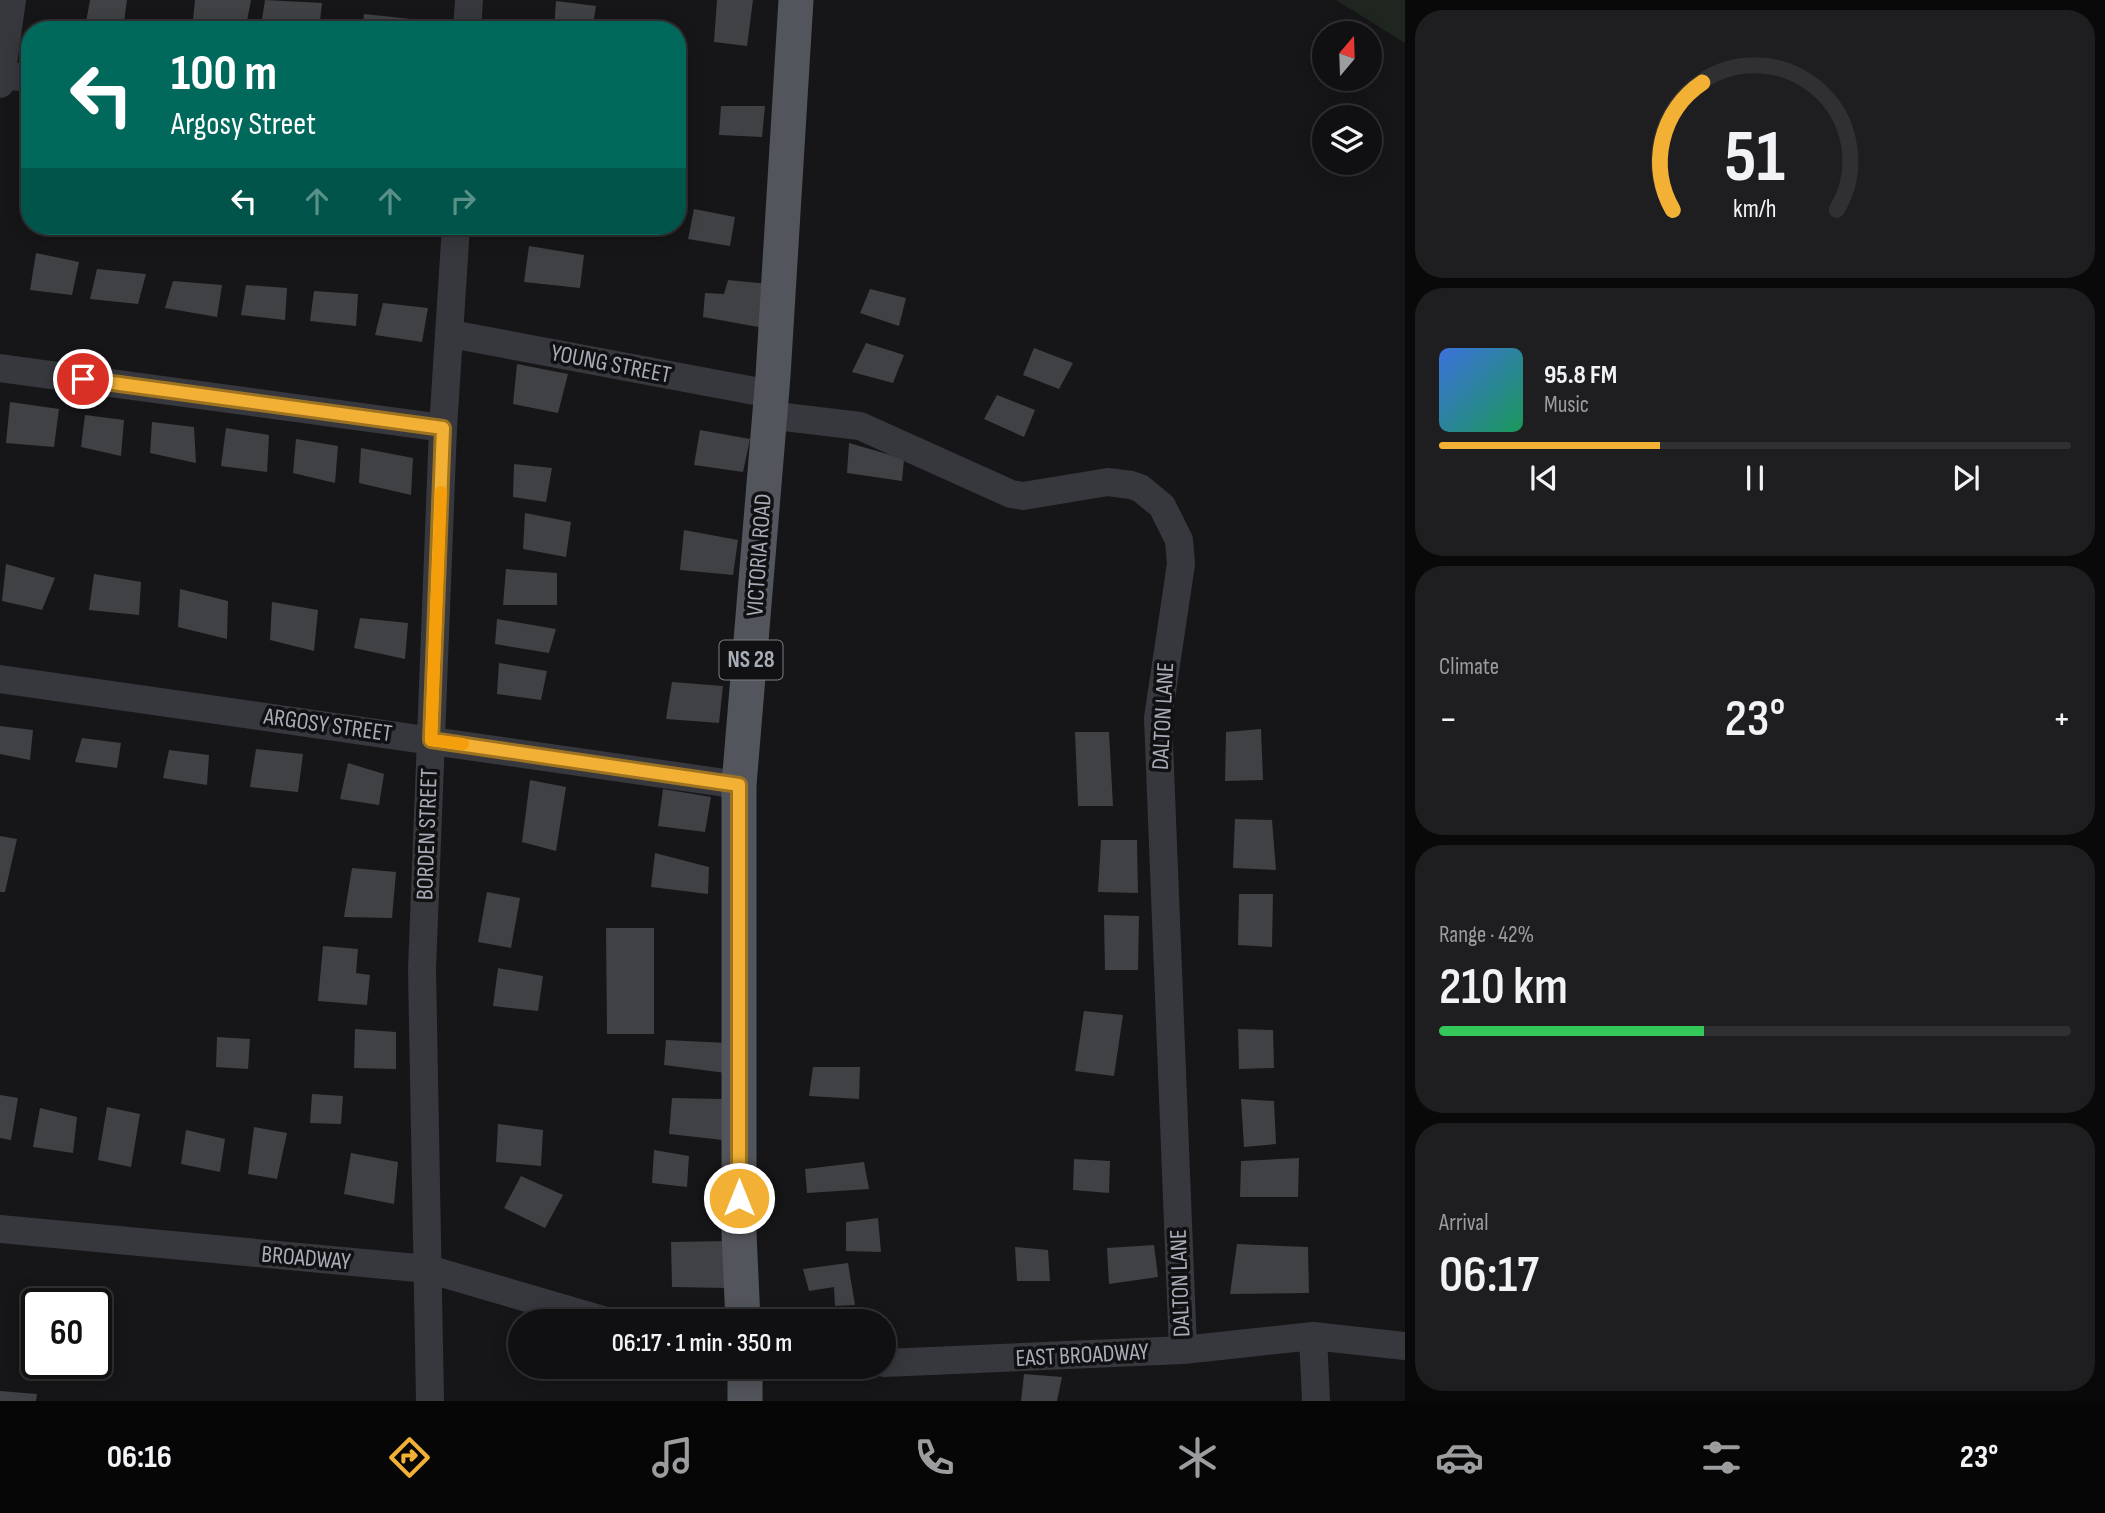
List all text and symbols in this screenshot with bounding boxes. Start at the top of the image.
north arrow [1312,21,1382,91]
map controls [1312,21,1382,175]
text: 100 m [171,45,277,104]
icon: left [56,49,147,140]
text: Argosy Street [171,105,316,144]
button: layers [1312,105,1382,175]
text: 51 [1725,114,1785,202]
icon: left [225,182,263,220]
icon: ahead [298,182,336,220]
icon: ahead [371,182,409,220]
icon: right [444,182,482,220]
text: km/h [1733,194,1777,225]
street label: YOUNG STREET [548,338,674,390]
pin [53,349,113,409]
icon: arrive [64,360,102,398]
text: 95.8 FM [1544,360,1617,391]
text: Music [1544,391,1589,419]
icon: previous [1525,459,1563,497]
icon: pause [1736,459,1774,497]
icon: next [1947,459,1985,497]
street label: VICTORIA ROAD [740,493,778,617]
road number: NS 28 [720,640,782,680]
text: Climate [1439,653,1499,681]
street label: DALTON LANE [1146,661,1180,771]
text: 23° [1725,688,1785,751]
text: − [1439,697,1458,742]
text: + [2052,697,2071,742]
street label: ARGOSY STREET [261,701,394,748]
street label: BORDEN STREET [410,767,444,900]
text: Range · 42% [1439,921,1534,949]
text: 210 km [1439,956,1568,1019]
position arrow [702,1161,776,1235]
text: Arrival [1439,1209,1488,1237]
street label: DALTON LANE [1164,1229,1196,1337]
street label: BROADWAY [260,1240,352,1276]
text: 06:17 [1439,1244,1539,1307]
speed limit sign: 60 [21,1288,112,1379]
text: 06:17 · 1 min · 350 m [612,1328,792,1359]
street label: EAST BROADWAY [1015,1337,1149,1373]
icon: directions [385,1433,434,1482]
icon: music [648,1433,697,1482]
icon: phone [910,1433,959,1482]
icon: climate [1173,1433,1222,1482]
icon: car [1435,1433,1484,1482]
icon: filters [1697,1433,1746,1482]
text: 06:16 [107,1438,172,1477]
text: 23° [1960,1438,1998,1477]

